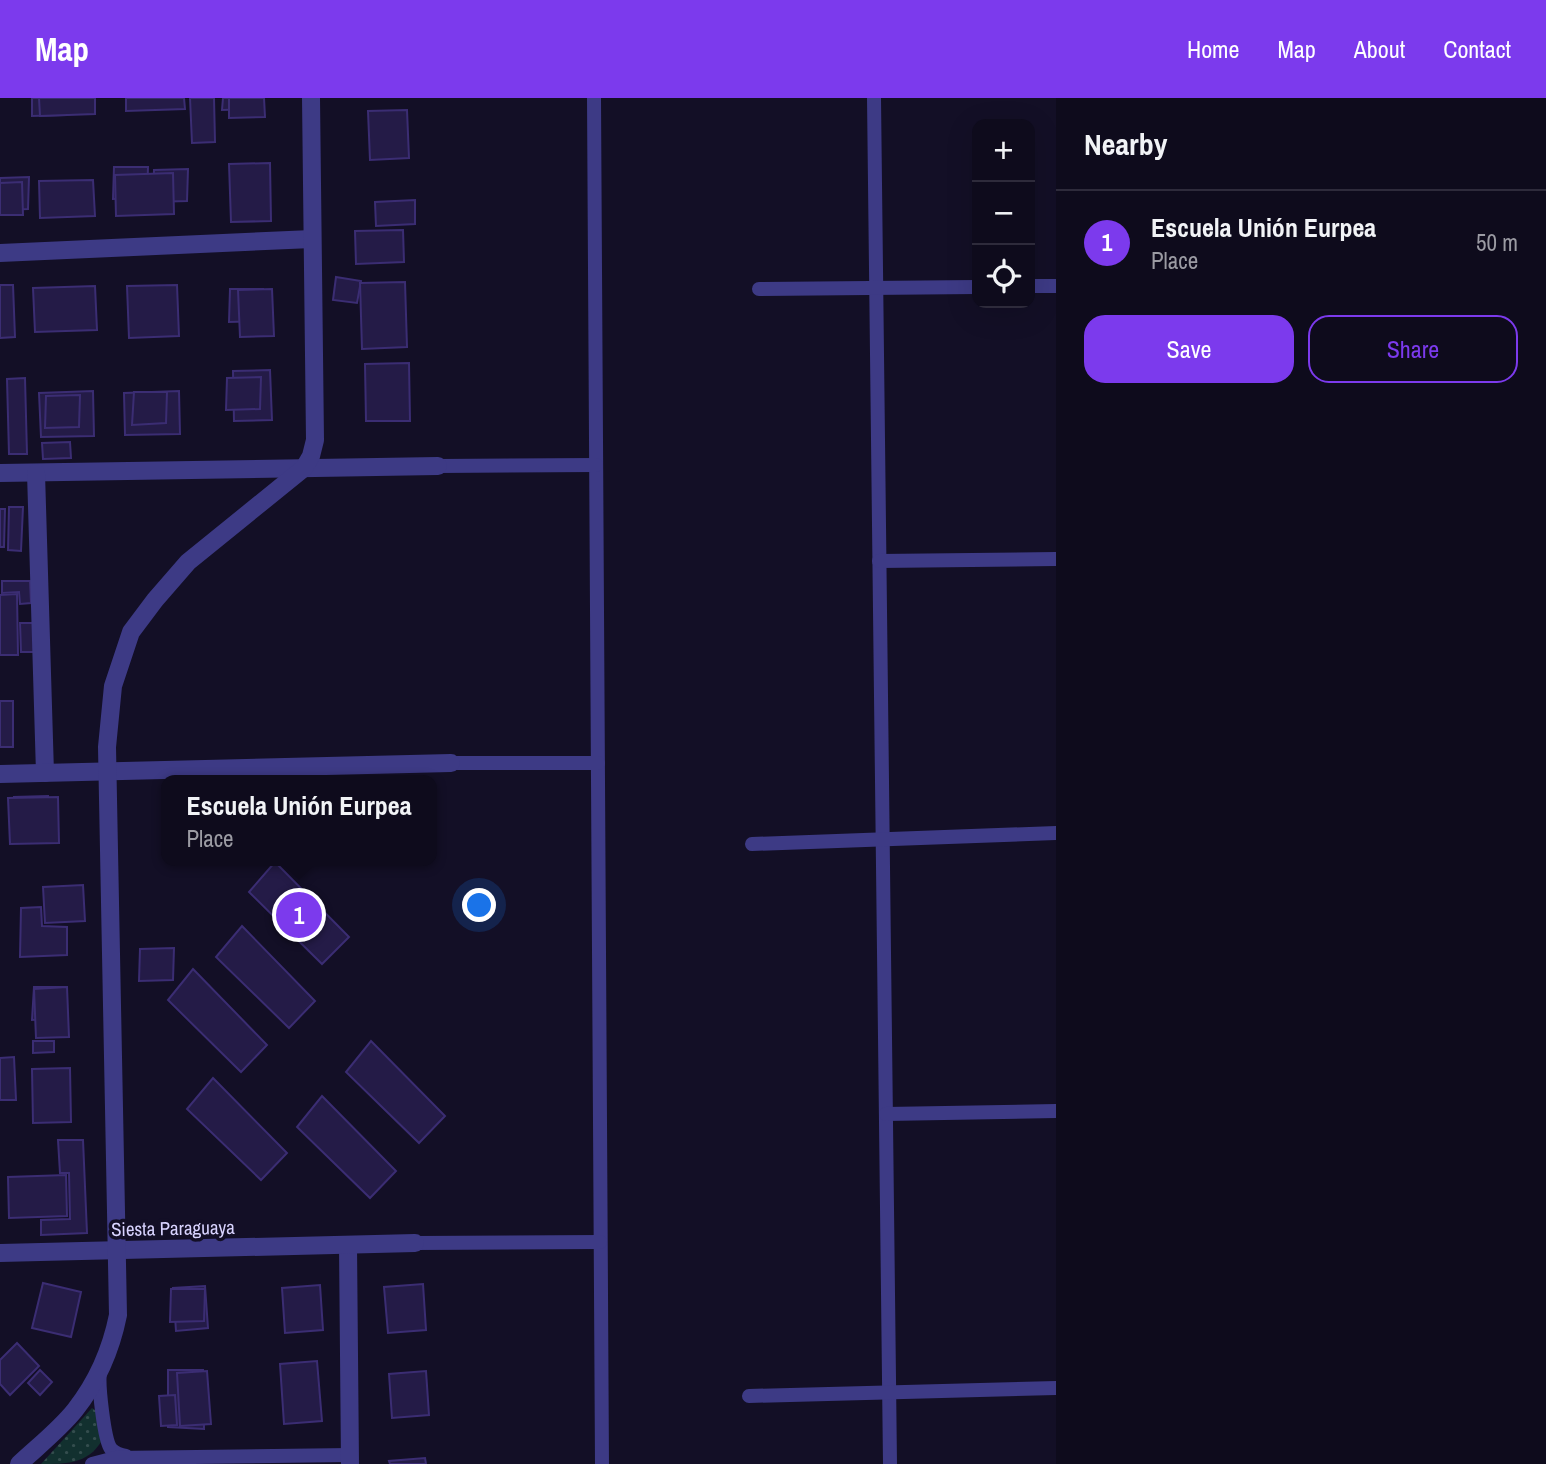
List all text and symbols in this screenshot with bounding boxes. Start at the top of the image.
text: Map [35,27,89,71]
text: Home [1187,33,1239,65]
text: Map [1277,33,1316,65]
text: About [1354,33,1405,65]
text: Contact [1443,33,1511,65]
map controls [972,119,1035,308]
button: + [972,119,1035,182]
text: Nearby [1084,124,1167,164]
button: − [972,182,1035,245]
text: Escuela Unión Eurpea [1151,210,1376,245]
text: 1 [1102,227,1112,258]
text: 50 m [1476,227,1518,258]
button: locate [972,245,1035,308]
text: Place [1151,245,1198,276]
button: Save [1084,315,1294,383]
button: Share [1308,315,1518,383]
popup [161,775,437,866]
text: Escuela Unión Eurpea [186,788,412,823]
text: Place [186,823,234,854]
your location [462,888,496,922]
pin: 1 [276,889,322,941]
street label: Siesta Paraguaya [111,1214,235,1242]

